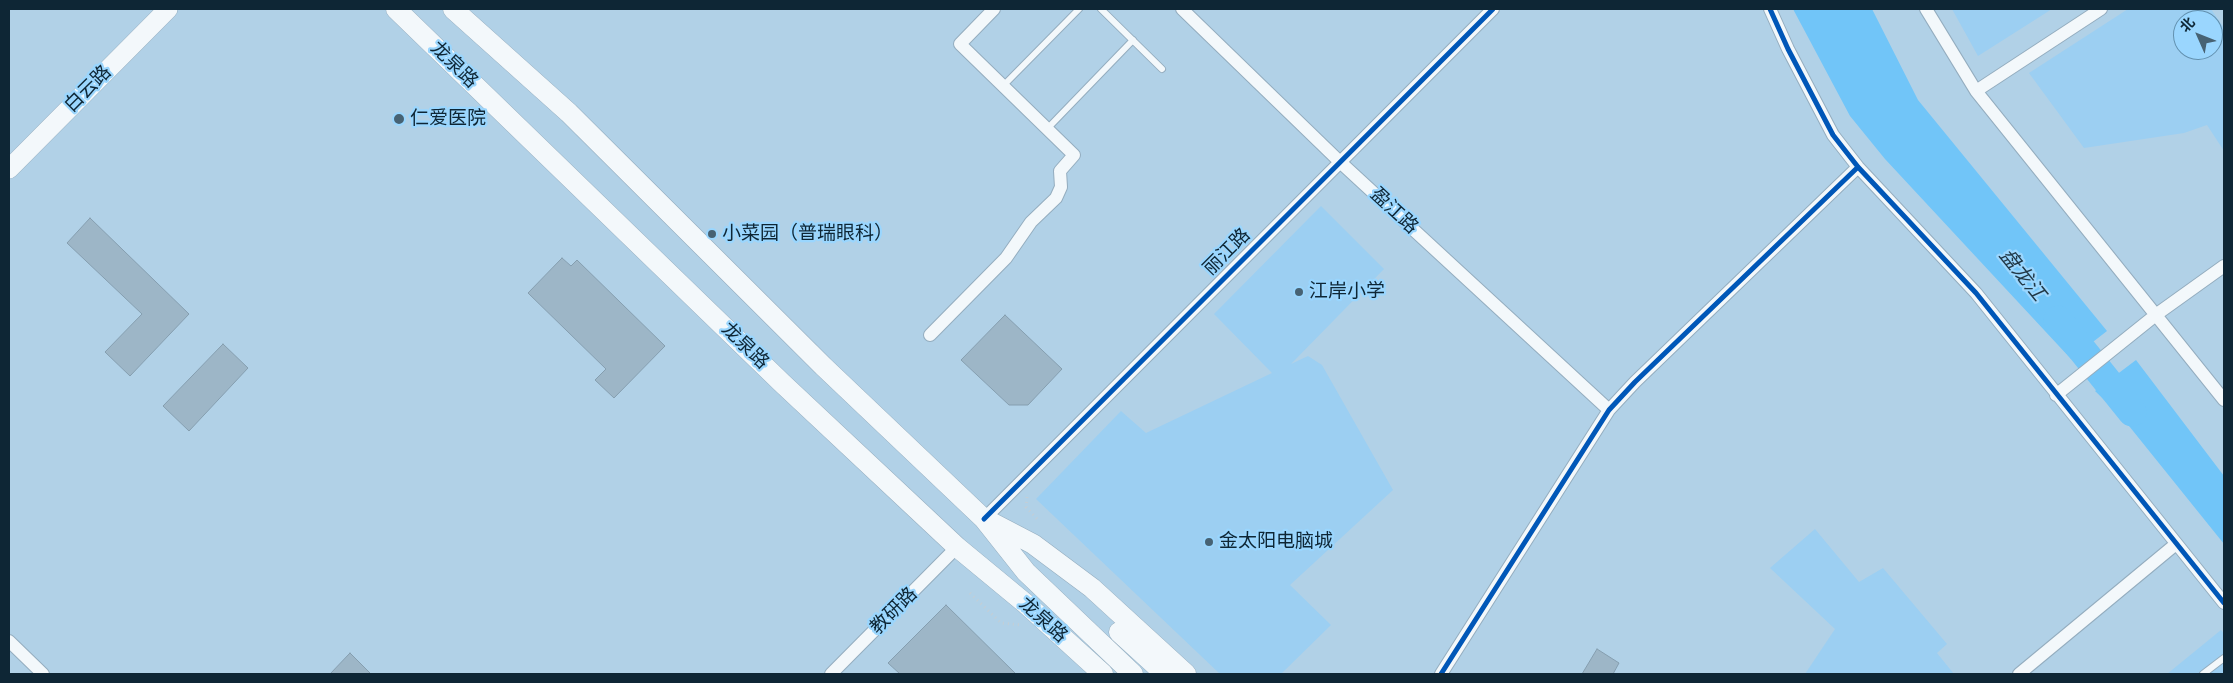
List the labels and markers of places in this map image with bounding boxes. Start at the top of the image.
place label: 仁爱医院 [410,108,486,130]
marker: 仁爱医院 [392,112,406,126]
place label: 小菜园（普瑞眼科） [722,223,893,245]
marker: 小菜园（普瑞眼科） [706,228,718,240]
place label: 江岸小学 [1309,281,1385,303]
marker: 江岸小学 [1293,286,1305,298]
place label: 金太阳电脑城 [1219,531,1333,553]
marker: 金太阳电脑城 [1203,536,1215,548]

